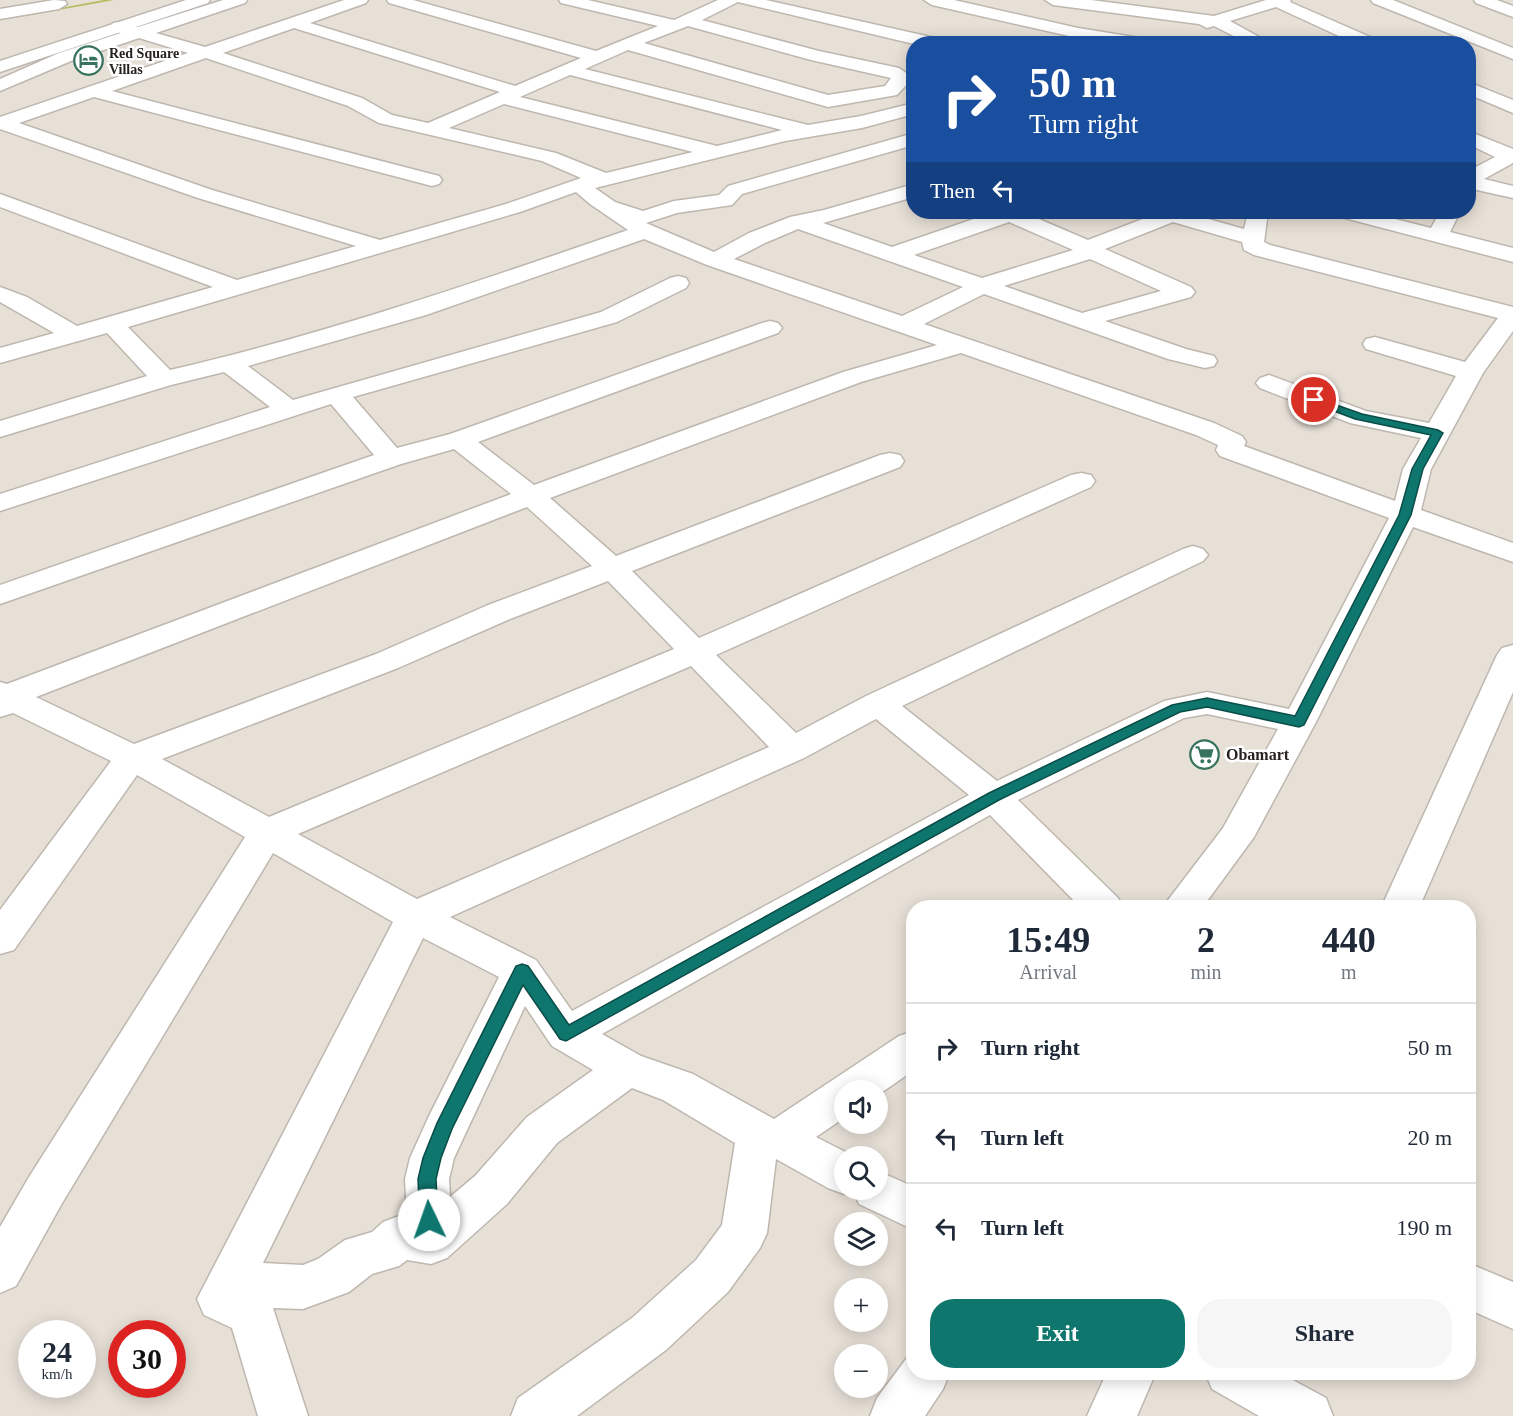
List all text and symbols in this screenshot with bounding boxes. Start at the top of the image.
hotel icon: Red Square Villas [72,45,104,77]
place label: Red Square Villas [109,46,179,77]
icon: right [930,60,1008,138]
text: 50 m [1029,60,1117,106]
text: Turn right [1029,109,1138,139]
icon: left [987,174,1020,207]
text: Then [930,178,975,203]
pin [1288,374,1339,425]
icon: arrive [1297,383,1330,416]
supermarket icon: Obamart [1189,738,1221,770]
place label: Obamart [1226,746,1290,763]
text: 15:49 [1006,920,1090,960]
text: 2 [1197,920,1215,960]
text: 440 [1322,920,1376,960]
text: Arrival [1019,961,1077,983]
text: min [1190,961,1222,983]
text: m [1341,961,1357,983]
icon: right [930,1032,963,1065]
text: Turn right [981,1035,1080,1060]
text: 50 m [1407,1035,1452,1060]
map controls [834,1080,888,1398]
button: sound [834,1080,888,1134]
icon: left [930,1122,963,1155]
text: Turn left [981,1125,1064,1150]
text: 20 m [1407,1125,1452,1150]
button: search [834,1146,888,1200]
position arrow [397,1188,461,1252]
button: layers [834,1212,888,1266]
icon: left [930,1212,963,1245]
text: Turn left [981,1215,1064,1240]
text: 190 m [1396,1215,1452,1240]
button: + [834,1278,888,1332]
button: Exit [930,1299,1185,1368]
button: Share [1197,1299,1452,1368]
speed limit sign: 30 [108,1320,186,1398]
text: 24 [42,1335,72,1368]
button: − [834,1344,888,1398]
text: km/h [42,1366,72,1382]

